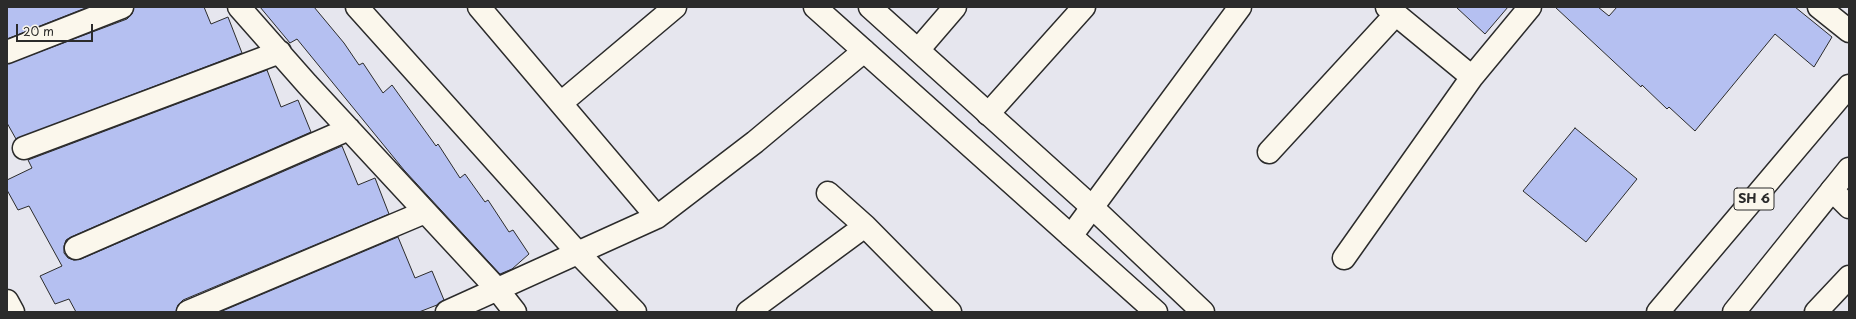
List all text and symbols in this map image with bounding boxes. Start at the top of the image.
scale bar [18,16,95,42]
text: 20 m [23,22,54,40]
road number: SH 6 [1734,188,1774,210]

